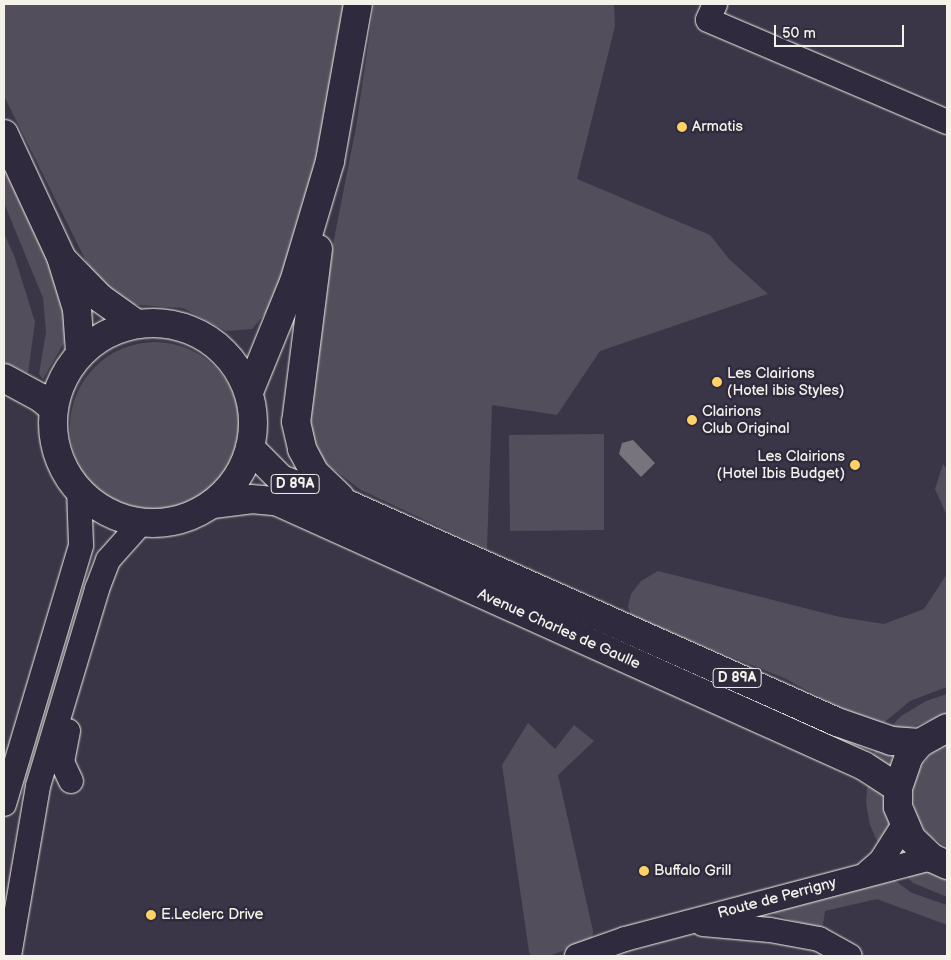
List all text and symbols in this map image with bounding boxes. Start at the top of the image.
scale bar [776,15,906,47]
text: 50 m [782,24,816,43]
place label: Armatis [692,118,743,136]
marker: Armatis [676,121,688,133]
place label: Les Clairions (Hotel ibis Styles) [727,364,845,399]
marker: Les Clairions (Hotel ibis Styles) [711,376,723,388]
place label: Clairions Club Original [702,402,790,437]
marker: Clairions Club Original [686,414,698,426]
place label: Les Clairions (Hotel Ibis Budget) [717,447,845,482]
marker: Les Clairions (Hotel Ibis Budget) [849,459,861,471]
road number: D 89A [270,472,320,496]
street label: Avenue Charles de Gaulle [475,585,643,673]
road number: D 89A [712,666,762,690]
place label: Buffalo Grill [654,862,731,880]
marker: Buffalo Grill [638,865,650,877]
street label: Route de Perrigny [716,874,838,922]
place label: E.Leclerc Drive [161,906,263,924]
marker: E.Leclerc Drive [145,909,157,921]

